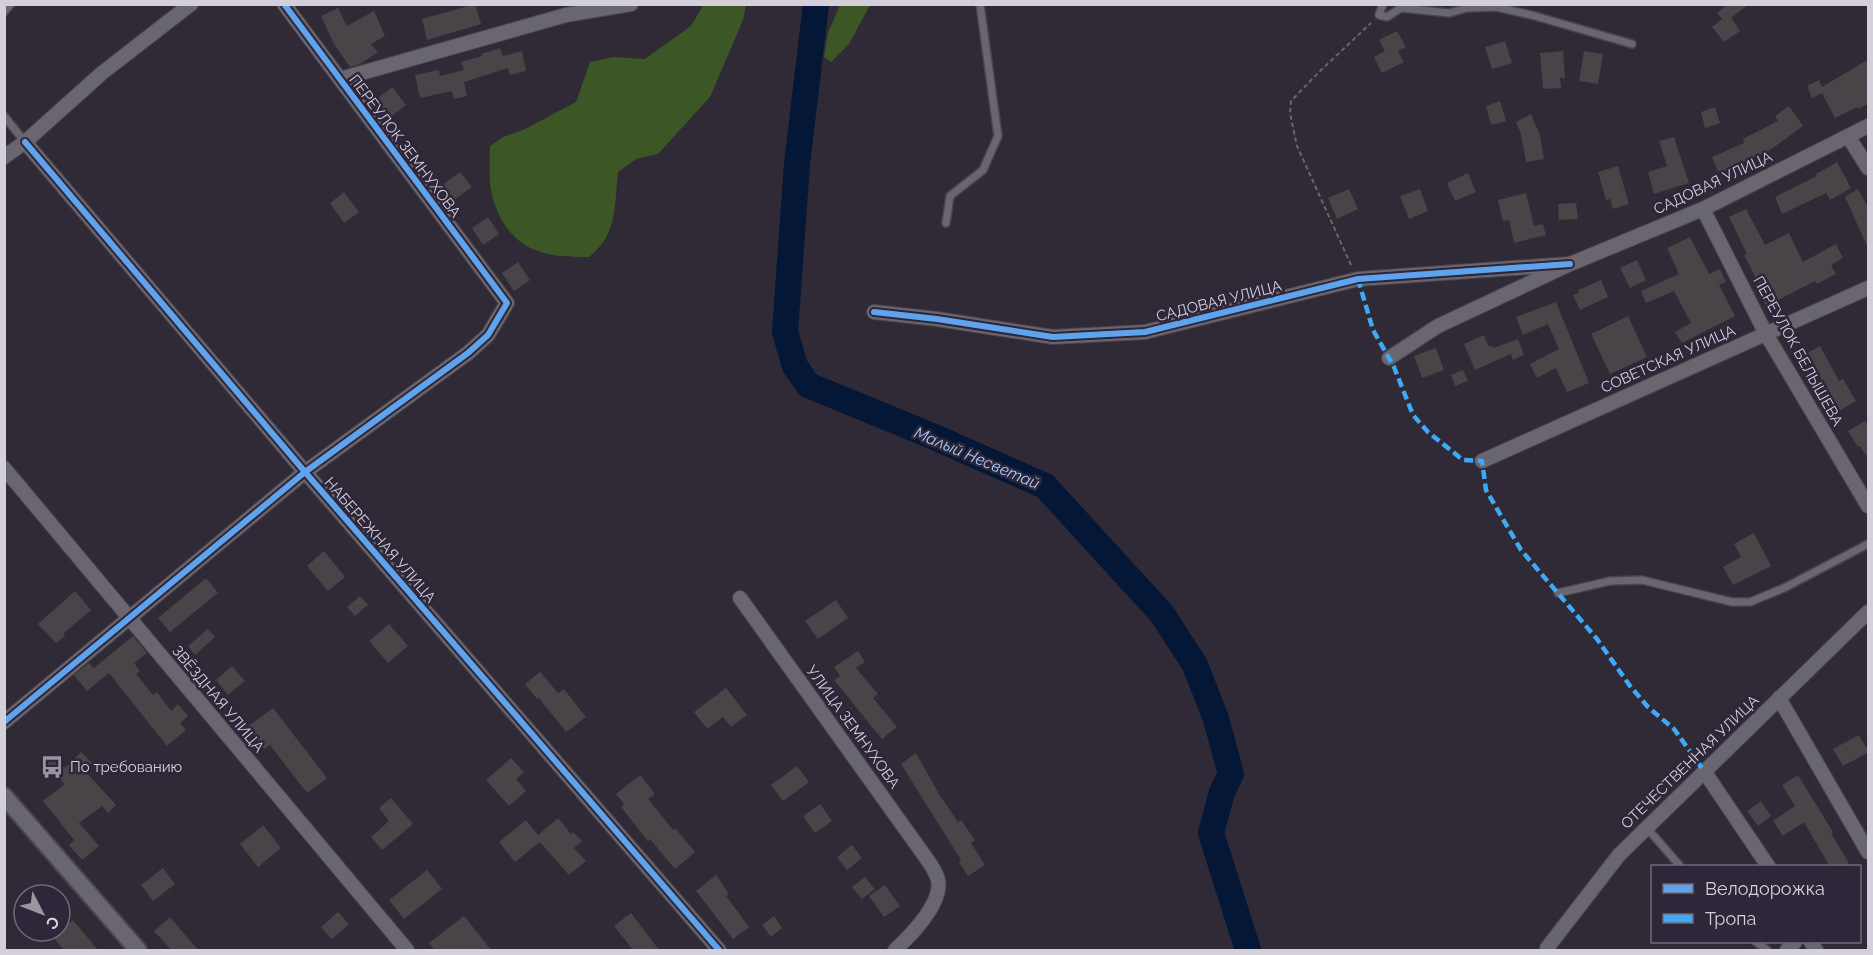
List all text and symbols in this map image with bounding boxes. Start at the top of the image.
street label: ПЕРЕУЛОК ЗЕМНУХОВА [345,71,465,221]
street label: САДОВАЯ УЛИЦА [1651,148,1775,218]
street label: ПЕРЕУЛОК БЕЛЫШЕВА [1749,273,1847,429]
street label: САДОВАЯ УЛИЦА [1154,277,1284,325]
street label: СОВЕТСКАЯ УЛИЦА [1598,321,1738,397]
water label: Малый Несветай [912,423,1042,493]
street label: НАБЕРЕЖНАЯ УЛИЦА [321,473,439,607]
street label: ЗВЁЗДНАЯ УЛИЦА [168,641,269,756]
street label: УЛИЦА ЗЕМНУХОВА [802,662,904,792]
street label: ОТЕЧЕСТВЕННАЯ УЛИЦА [1617,691,1763,833]
bus stop icon: По требованию [39,754,65,780]
place label: По требованию [70,758,183,776]
legend [1651,865,1861,943]
text: Велодорожка [1705,878,1825,899]
north arrow [12,883,72,943]
text: Тропа [1705,908,1756,929]
text: С [42,912,64,933]

